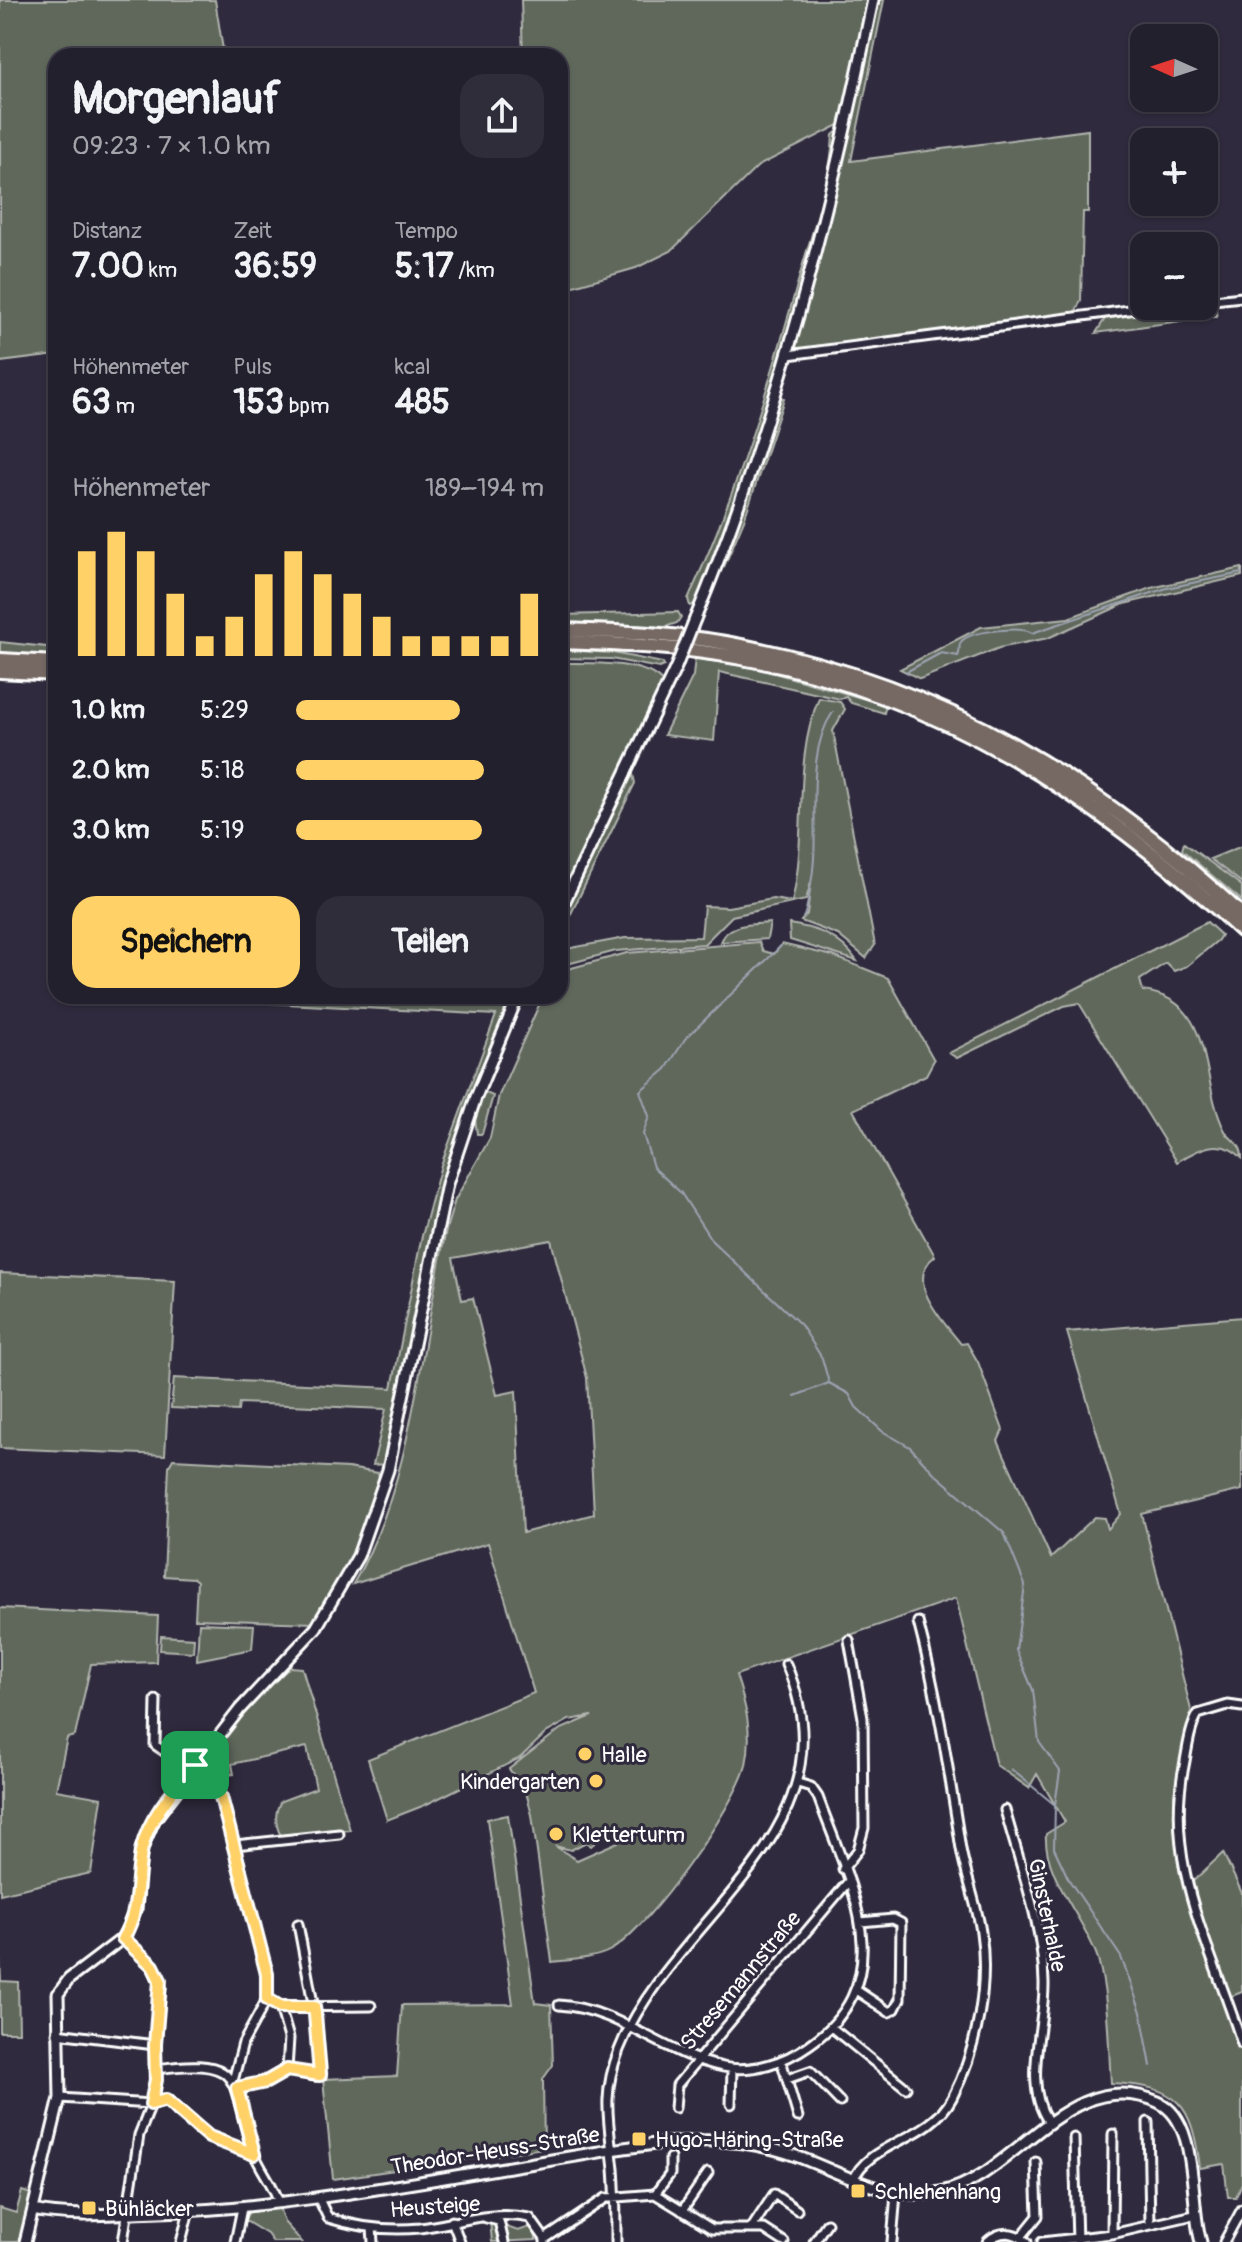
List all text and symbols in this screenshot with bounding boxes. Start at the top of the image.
north arrow [1130,24,1218,112]
map controls [1130,24,1218,320]
text: Morgenlauf [72,72,281,127]
button: share [460,74,544,158]
button: + [1130,128,1218,216]
text: 09:23 · 7 × 1.0 km [72,130,271,162]
text: Distanz [72,217,142,245]
text: Zeit [233,217,272,245]
text: Tempo [395,217,458,245]
button: − [1130,232,1218,320]
text: 7.00 [72,245,144,288]
text: 36:59 [233,245,317,288]
text: 5:17 [395,245,453,288]
text: km [144,256,177,284]
text: /km [453,256,495,284]
text: Höhenmeter [72,353,189,381]
text: Puls [233,353,272,381]
text: kcal [395,353,430,381]
text: 63 [72,381,111,424]
text: 153 [233,381,284,424]
text: 485 [395,381,450,424]
text: m [111,392,135,420]
text: bpm [284,392,330,420]
text: Höhenmeter [72,472,210,504]
text: 189–194 m [425,472,544,504]
text: 1.0 km [72,694,145,726]
text: 5:29 [200,694,249,726]
text: 2.0 km [72,754,150,786]
text: 5:18 [200,754,244,786]
text: 3.0 km [72,814,150,846]
text: 5:19 [200,814,245,846]
button: Speichern [72,896,300,988]
button: Teilen [316,896,544,988]
pin [161,1731,229,1799]
place label: Halle [601,1741,647,1769]
icon: arrive [173,1743,217,1787]
marker: Halle [576,1745,594,1763]
place label: Kindergarten [460,1768,580,1796]
marker: Kindergarten [587,1772,605,1790]
place label: Kletterturm [572,1821,685,1849]
marker: Kletterturm [547,1825,565,1843]
street label: Ginsterhalde [1021,1856,1073,1975]
street label: Stresemannstraße [674,1905,807,2056]
street label: Theodor-Heuss-Straße [389,2121,602,2181]
place label: Hugo-Häring-Straße [655,2126,844,2154]
marker: Hugo-Häring-Straße [630,2130,648,2148]
place label: Schlehenhang [874,2178,1001,2206]
marker: Schlehenhang [849,2182,867,2200]
street label: Heusteige [389,2190,481,2224]
place label: Bühläcker [105,2195,194,2223]
marker: Bühläcker [80,2199,98,2217]

